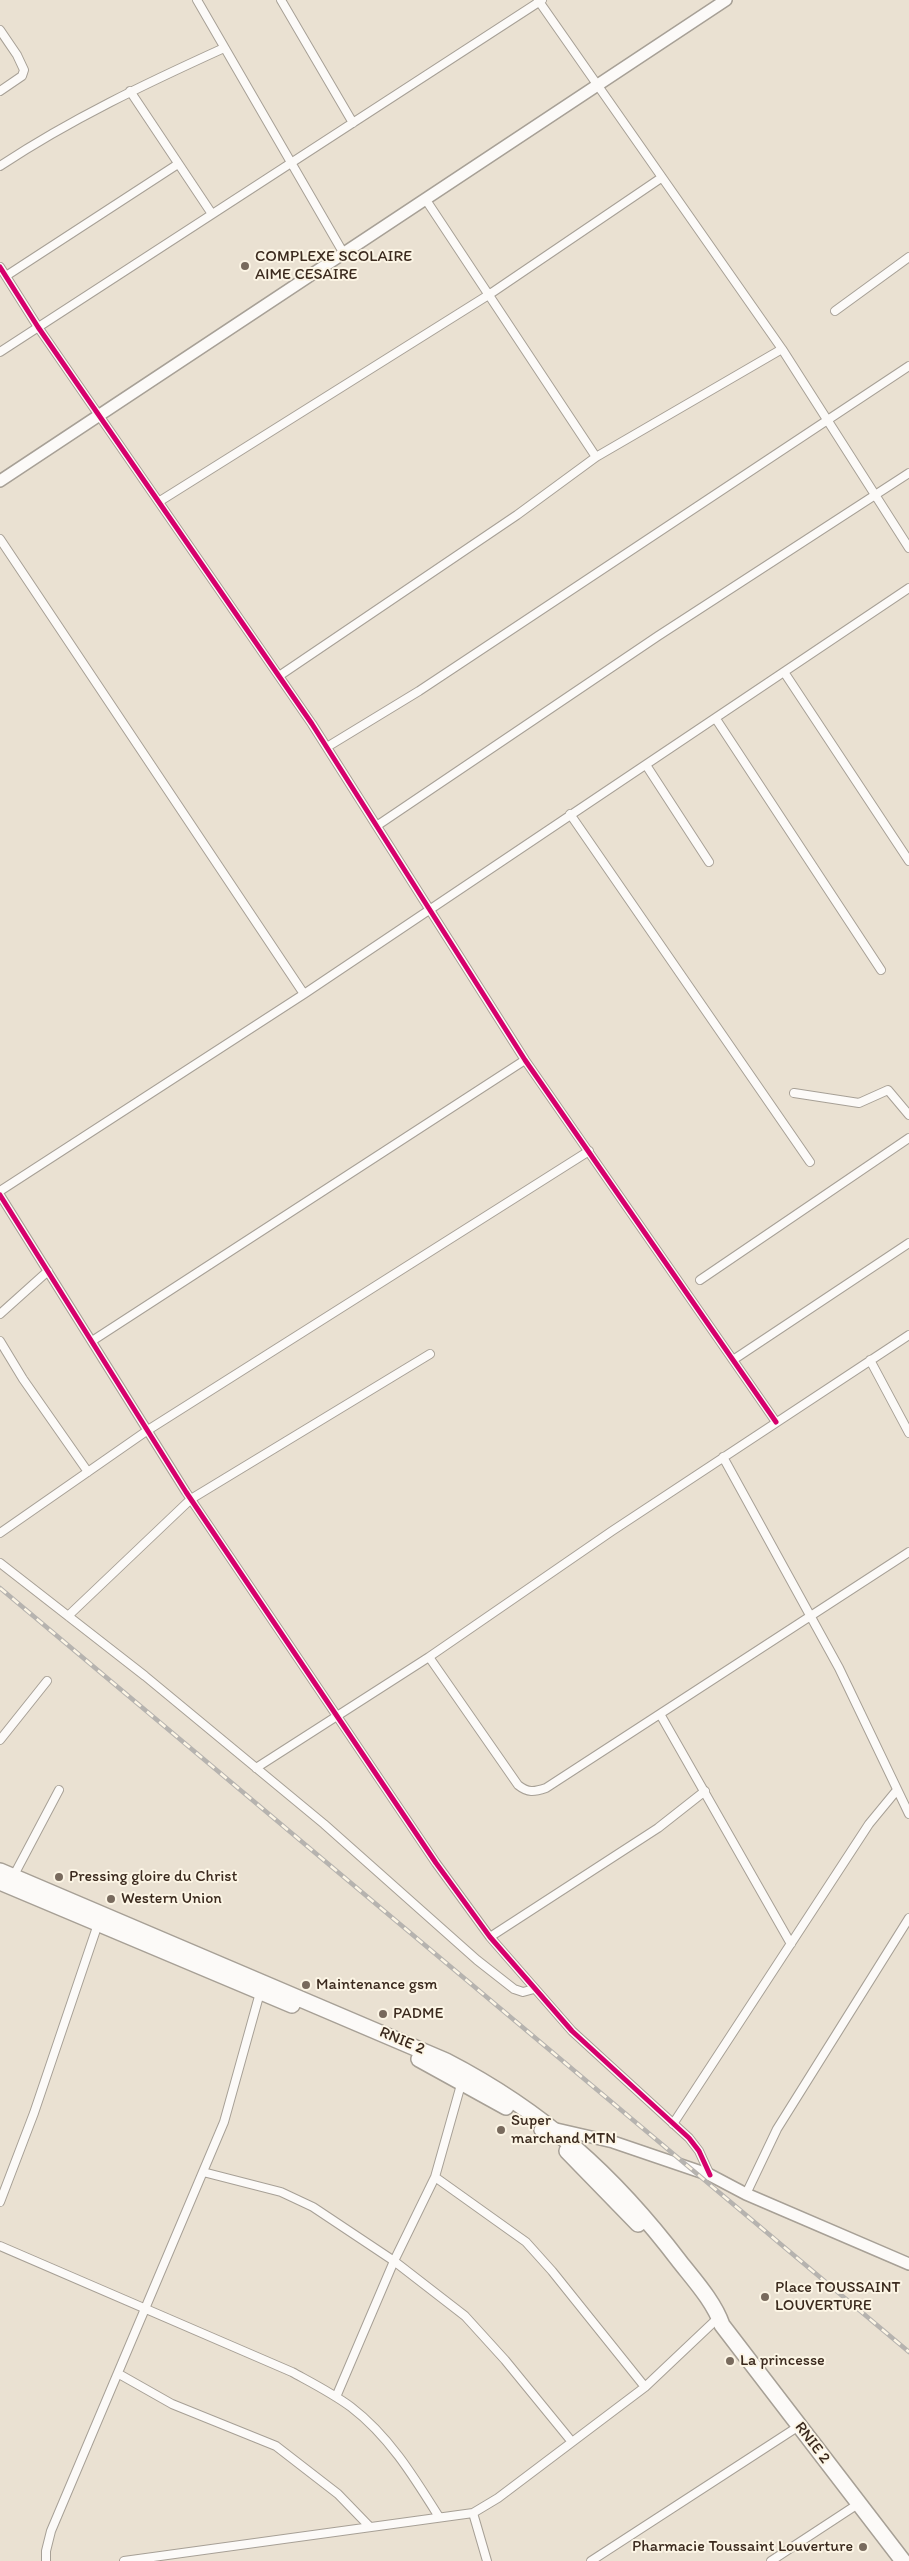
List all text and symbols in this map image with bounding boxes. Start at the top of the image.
place label: COMPLEXE SCOLAIRE AIME CESAIRE [255,247,412,285]
marker: COMPLEXE SCOLAIRE AIME CESAIRE [239,260,251,272]
place label: Pressing gloire du Christ [69,1867,238,1887]
marker: Pressing gloire du Christ [53,1871,65,1883]
place label: Western Union [121,1889,222,1909]
marker: Western Union [105,1893,117,1905]
place label: Maintenance gsm [316,1975,437,1995]
marker: Maintenance gsm [300,1979,312,1991]
place label: PADME [393,2004,443,2024]
marker: PADME [377,2008,389,2020]
street label: RNIE 2 [376,2023,428,2059]
place label: Super marchand MTN [511,2111,616,2149]
marker: Super marchand MTN [495,2124,507,2136]
place label: Place TOUSSAINT LOUVERTURE [775,2278,900,2316]
marker: Place TOUSSAINT LOUVERTURE [759,2291,771,2303]
place label: La princesse [740,2351,825,2371]
marker: La princesse [724,2355,736,2367]
street label: RNIE 2 [790,2418,834,2468]
place label: Pharmacie Toussaint Louverture [632,2537,853,2557]
marker: Pharmacie Toussaint Louverture [857,2541,869,2553]

